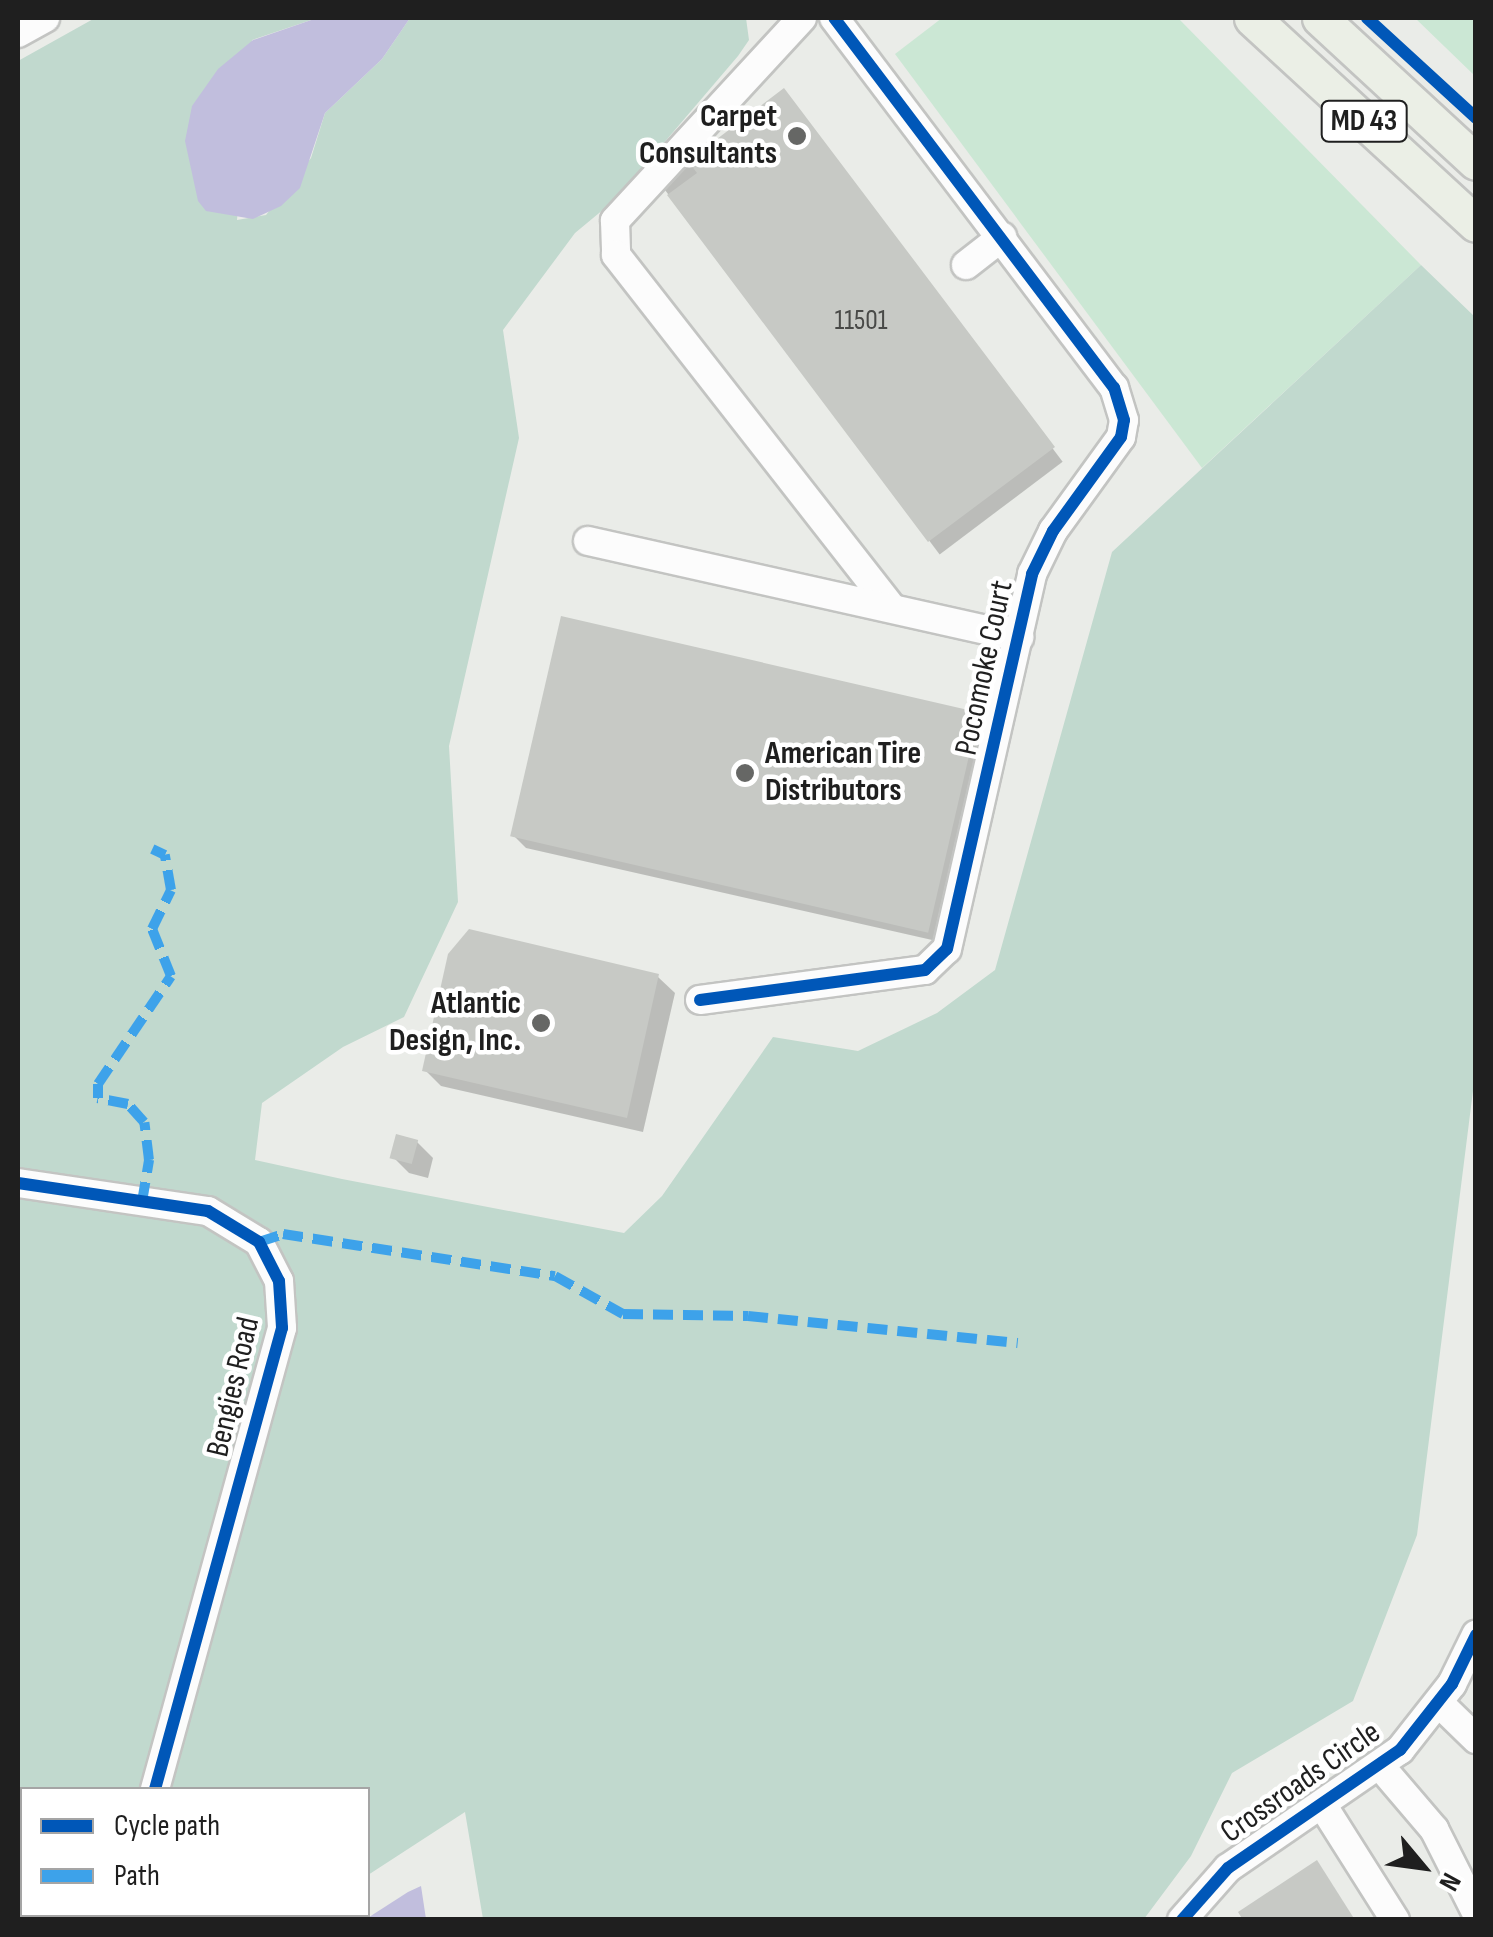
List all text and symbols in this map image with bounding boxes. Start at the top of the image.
road number: MD 43 [1319,96,1409,146]
place label: Carpet Consultants [639,99,777,174]
marker: Carpet Consultants [786,125,808,147]
house number: 11501 [834,304,888,338]
street label: Pocomoke Court [948,577,1022,759]
place label: American Tire Distributors [765,736,921,811]
marker: American Tire Distributors [734,762,756,784]
place label: Atlantic Design, Inc. [389,986,521,1061]
marker: Atlantic Design, Inc. [530,1012,552,1034]
street label: Bengies Road [199,1313,269,1461]
street label: Crossroads Circle [1214,1714,1388,1852]
legend [20,1787,370,1917]
text: Cycle path [114,1808,220,1844]
north arrow [1373,1817,1473,1917]
text: Path [114,1858,160,1894]
text: N [1432,1867,1468,1896]

